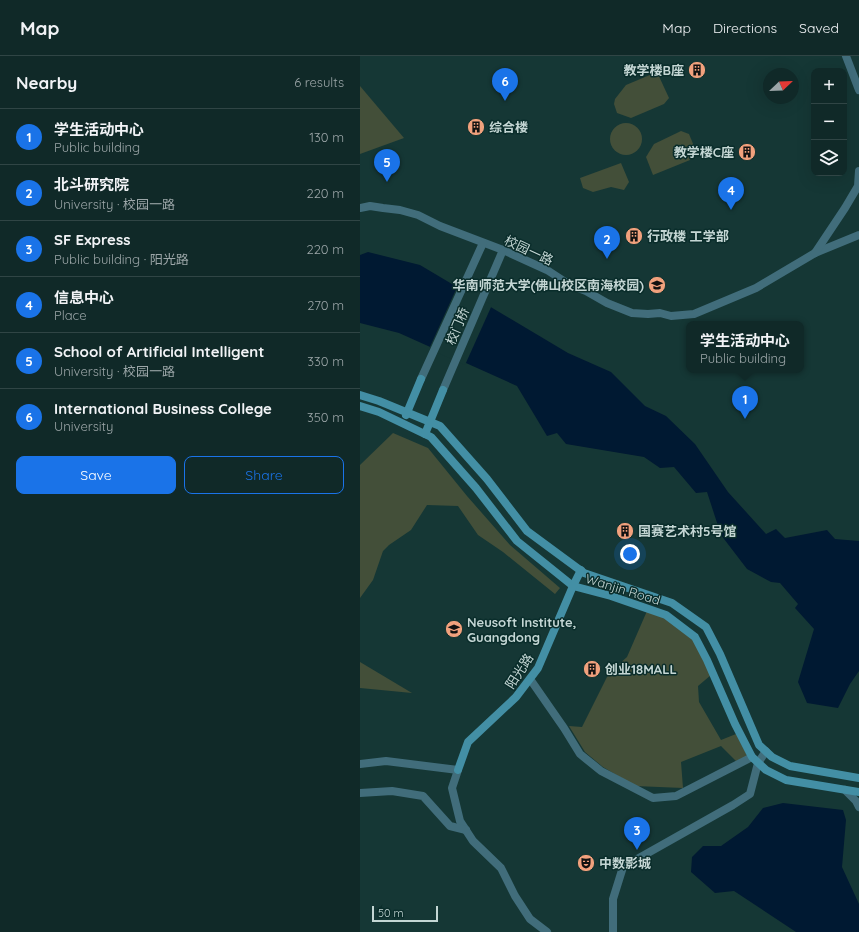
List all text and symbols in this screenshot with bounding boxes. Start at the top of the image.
text: Map [20,16,59,40]
text: Map [662,19,691,37]
text: Directions [713,19,777,37]
text: Saved [799,19,839,37]
building icon: 教学楼B座 [687,60,707,80]
place label: 教学楼B座 [623,62,684,78]
pin: 6 [492,68,518,101]
north arrow [763,68,799,104]
map controls [811,68,847,176]
button: + [811,68,847,104]
text: Nearby [16,72,77,93]
text: 6 results [294,74,344,90]
button: − [811,104,847,140]
building icon: 综合楼 [466,117,486,137]
place label: 综合楼 [489,119,528,135]
text: 学生活动中心 [54,120,144,139]
text: 1 [26,129,32,145]
text: 130 m [309,129,344,145]
text: Public building [54,139,140,155]
button: layers [811,140,847,176]
building icon: 教学楼C座 [737,142,757,162]
place label: 教学楼C座 [674,144,734,160]
pin: 5 [374,149,400,182]
text: 北斗研究院 [54,175,129,194]
pin: 4 [718,177,744,210]
text: 2 [25,185,33,201]
text: 220 m [306,185,344,201]
text: University · 校园一路 [54,196,175,212]
pin: 2 [594,226,620,259]
building icon: 行政楼 工学部 [624,226,644,246]
place label: 行政楼 工学部 [647,228,729,244]
text: SF Express [54,230,130,249]
street label: 校园一路 [502,232,556,268]
text: 3 [26,241,32,257]
text: 220 m [306,241,344,257]
text: Public building · 阳光路 [54,251,189,267]
school or university icon: 华南师范大学(佛山校区南海校园) [647,275,667,295]
place label: 华南师范大学(佛山校区南海校园) [453,277,644,293]
text: 信息中心 [54,288,114,307]
text: 4 [25,297,33,313]
text: 270 m [307,297,344,313]
street label: 校门桥 [442,305,472,347]
text: Place [54,307,87,323]
popup [686,321,804,373]
text: 学生活动中心 [700,331,790,350]
text: School of Artificial Intelligent [54,342,264,361]
text: Public building [700,350,786,366]
text: 5 [25,353,33,369]
text: 330 m [307,353,344,369]
text: University · 校园一路 [54,363,175,379]
pin: 1 [732,386,758,419]
text: International Business College [54,399,272,418]
text: 6 [25,409,33,425]
text: 350 m [307,409,344,425]
text: University [54,418,113,434]
button: Save [16,456,176,494]
button: Share [184,456,344,494]
building icon: 国赛艺术村5号馆 [615,521,635,541]
place label: 国赛艺术村5号馆 [638,523,737,539]
your location [620,544,640,564]
street label: Wanjin Road [584,570,662,608]
place label: Neusoft Institute, Guangdong [467,614,576,645]
school or university icon: Neusoft Institute, Guangdong [444,619,464,639]
street label: 阳光路 [502,650,536,692]
building icon: 创业18MALL [582,659,602,679]
place label: 创业18MALL [605,661,677,677]
pin: 3 [624,817,650,850]
theatre icon: 中数影城 [576,853,596,873]
place label: 中数影城 [599,855,651,871]
scale bar [372,904,438,923]
text: 50 m [378,906,404,920]

